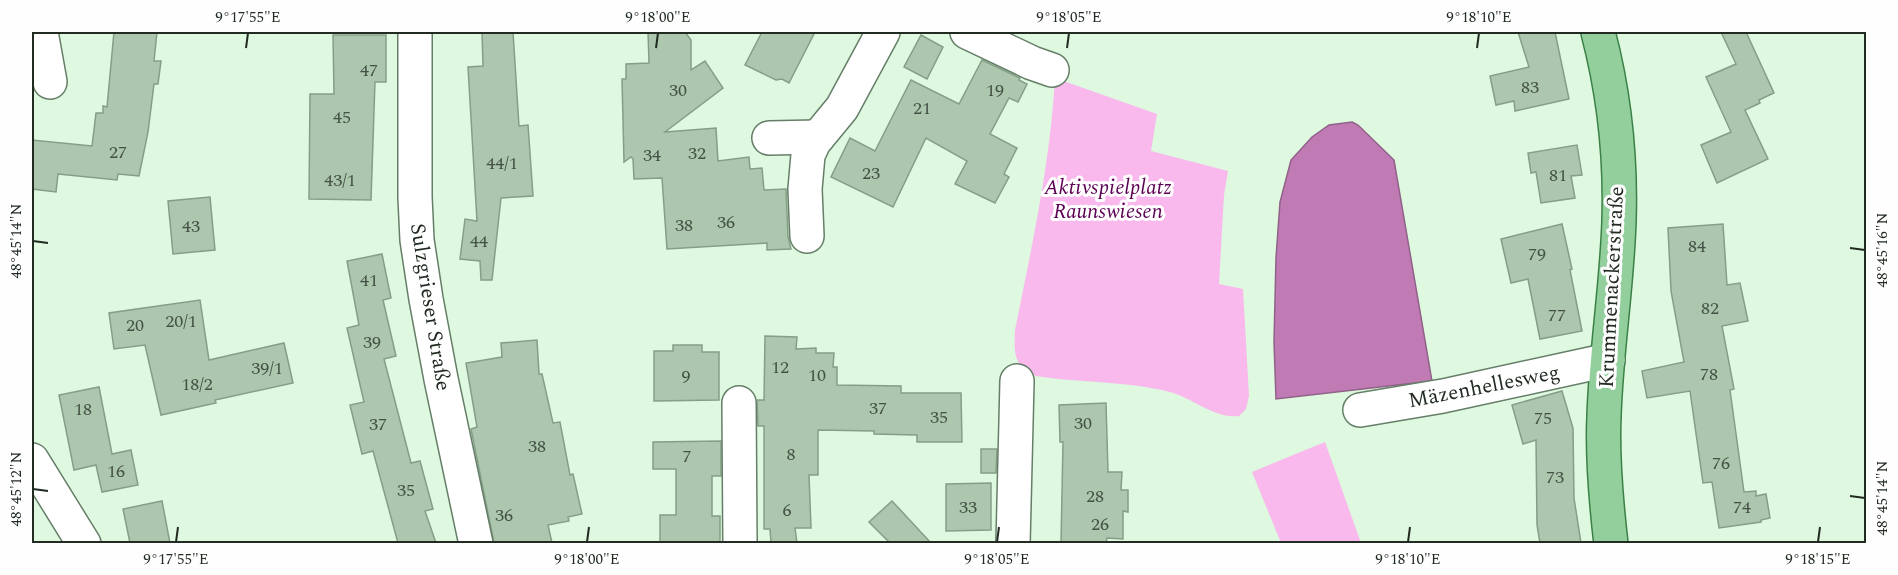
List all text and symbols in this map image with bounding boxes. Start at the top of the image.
text: 9°17'55"E [215,6,281,29]
text: 9°18'00"E [625,6,691,29]
text: 9°18'05"E [1036,6,1102,29]
text: 9°18'10"E [1446,6,1512,29]
house number: 47 [360,57,378,84]
house number: 83 [1521,74,1539,101]
house number: 30 [669,77,687,104]
house number: 19 [986,77,1004,104]
house number: 21 [913,95,931,122]
house number: 45 [333,104,351,131]
house number: 27 [109,139,127,166]
house number: 32 [688,140,706,167]
house number: 34 [643,142,661,169]
house number: 44/1 [486,150,518,177]
house number: 23 [862,160,880,187]
house number: 81 [1549,162,1567,189]
house number: 43/1 [324,167,356,194]
park label: Aktivspielplatz Raunswiesen [1043,172,1172,228]
street label: Krummenackerstraße [1591,185,1633,389]
text: 48°45'14"N [5,203,28,279]
house number: 36 [717,209,735,236]
house number: 38 [675,212,693,239]
text: 48°45'16"N [1871,212,1894,288]
house number: 43 [182,213,200,240]
street label: Sulzgrieser Straße [401,221,459,393]
house number: 44 [470,228,488,255]
house number: 84 [1688,233,1706,260]
house number: 79 [1528,241,1546,268]
house number: 41 [360,267,378,294]
house number: 82 [1701,295,1719,322]
house number: 77 [1548,302,1566,329]
house number: 20/1 [165,308,197,335]
house number: 20 [126,312,144,339]
house number: 39 [363,329,381,356]
house number: 12 [771,354,789,381]
house number: 39/1 [251,355,283,382]
street label: Mäzenhellesweg [1406,357,1563,417]
house number: 78 [1700,361,1718,388]
house number: 10 [808,362,826,389]
house number: 9 [682,363,691,390]
house number: 18/2 [181,371,213,398]
house number: 37 [869,395,887,422]
house number: 18 [74,396,92,423]
house number: 35 [930,404,948,431]
house number: 75 [1534,405,1552,432]
house number: 30 [1074,410,1092,437]
house number: 37 [369,411,387,438]
house number: 38 [528,433,546,460]
house number: 8 [787,441,796,468]
house number: 7 [683,443,692,470]
house number: 76 [1712,450,1730,477]
text: 48°45'12"N [5,451,28,527]
house number: 16 [107,458,125,485]
text: 48°45'14"N [1871,460,1894,536]
house number: 73 [1546,464,1564,491]
house number: 35 [397,477,415,504]
house number: 28 [1086,483,1104,510]
house number: 33 [959,494,977,521]
house number: 74 [1733,494,1751,521]
house number: 6 [783,497,792,524]
house number: 36 [495,502,513,529]
house number: 26 [1091,511,1109,538]
text: 9°17'55"E [143,548,209,571]
text: 9°18'00"E [554,548,620,571]
text: 9°18'05"E [964,548,1030,571]
text: 9°18'10"E [1375,548,1441,571]
text: 9°18'15"E [1785,548,1851,571]

